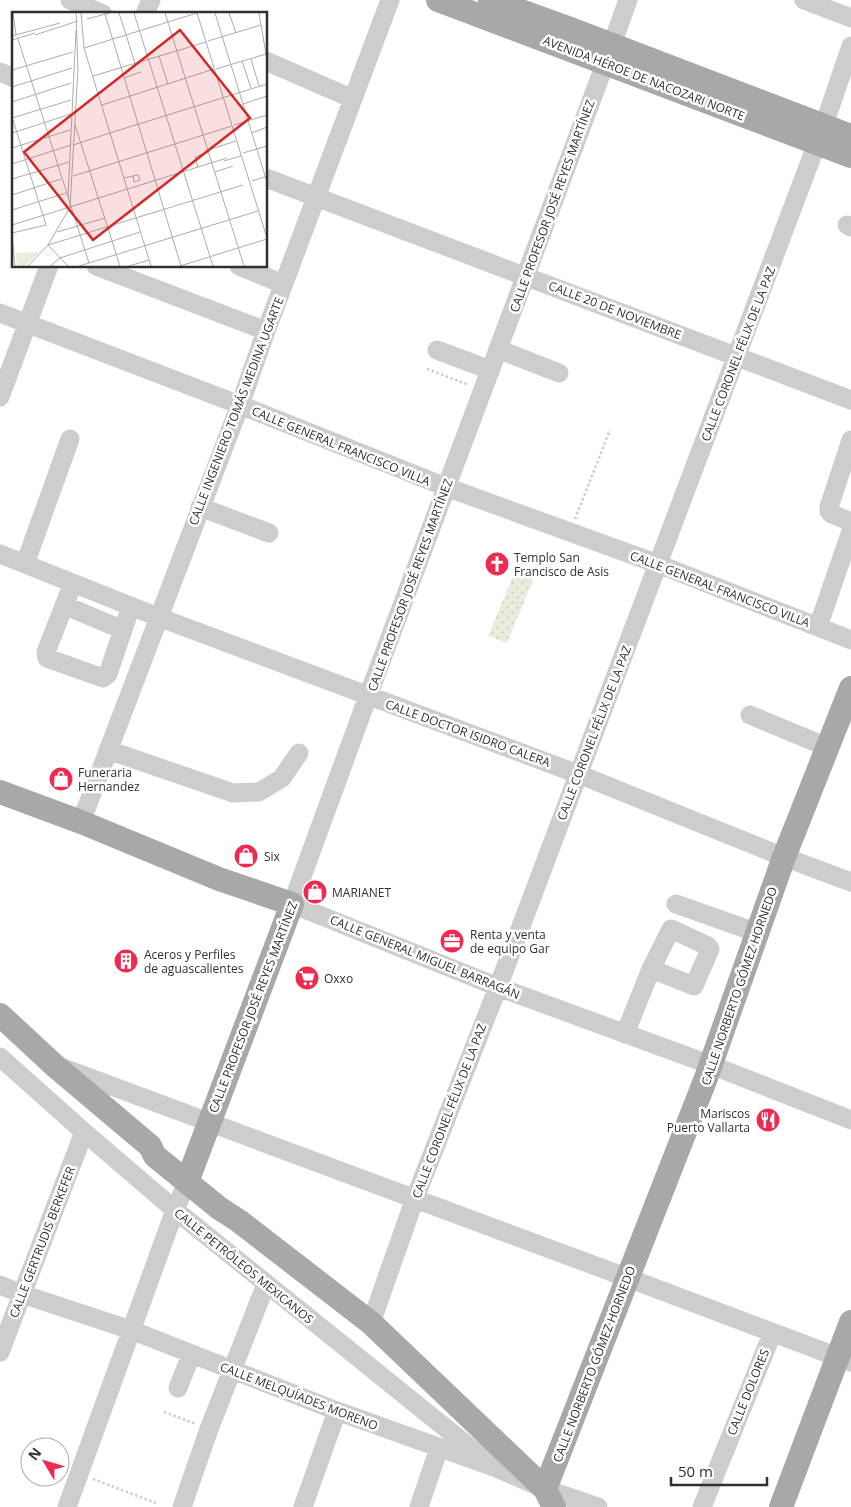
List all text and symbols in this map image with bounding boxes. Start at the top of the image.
inset map [12,12,268,268]
street label: AVENIDA HÉROE DE NACOZARI NORTE [541,32,747,124]
street label: CALLE PROFESOR JOSÉ REYES MARTÍNEZ [506,97,599,315]
street label: CALLE CORONEL FÉLIX DE LA PAZ [697,264,779,444]
street label: CALLE 20 DE NOVIEMBRE [546,277,684,343]
street label: CALLE INGENIERO TOMÁS MEDINA UGARTE [184,294,288,528]
street label: CALLE GENERAL FRANCISCO VILLA [249,402,433,490]
street label: CALLE PROFESOR JOSÉ REYES MARTÍNEZ [364,476,457,694]
street label: CALLE GENERAL FRANCISCO VILLA [628,547,813,631]
place label: Templo San Francisco de Asis [514,549,609,580]
church icon: Templo San Francisco de Asis [484,551,510,577]
street label: CALLE CORONEL FÉLIX DE LA PAZ [553,643,635,823]
street label: CALLE DOCTOR ISIDRO CALERA [383,695,553,771]
place label: Funeraria Hernandez [78,764,140,795]
shop icon: Funeraria Hernandez [48,766,74,792]
shop icon: Six [233,843,259,869]
place label: Six [264,848,281,865]
shop icon: MARIANET [302,879,328,905]
place label: MARIANET [332,884,391,901]
street label: CALLE NORBERTO GÓMEZ HORNEDO [697,884,781,1088]
street label: CALLE PROFESOR JOSÉ REYES MARTÍNEZ [205,899,301,1115]
street label: CALLE GENERAL MIGUEL BARRAGÁN [327,911,523,1003]
place label: Renta y venta de equipo Gar [470,926,550,957]
office icon: Renta y venta de equipo Gar [439,928,465,954]
place label: Aceros y Perfiles de aguascalientes [144,946,244,977]
building icon: Aceros y Perfiles de aguascalientes [113,948,139,974]
supermarket icon: Oxxo [294,965,320,991]
place label: Oxxo [324,970,353,987]
street label: CALLE CORONEL FÉLIX DE LA PAZ [408,1021,490,1201]
place label: Mariscos Puerto Vallarta [667,1105,750,1136]
restaurant icon: Mariscos Puerto Vallarta [755,1107,781,1133]
street label: CALLE GERTRUDIS BERKEFER [5,1163,79,1320]
street label: CALLE PETRÓLEOS MEXICANOS [171,1204,317,1328]
street label: CALLE NORBERTO GÓMEZ HORNEDO [549,1263,639,1465]
street label: CALLE DOLORES [723,1346,773,1438]
street label: CALLE MELQUÍADES MORENO [218,1358,380,1434]
north arrow [20,1437,70,1487]
text: N [23,1443,45,1464]
scale bar [671,1454,767,1486]
text: 50 m [678,1461,713,1481]

